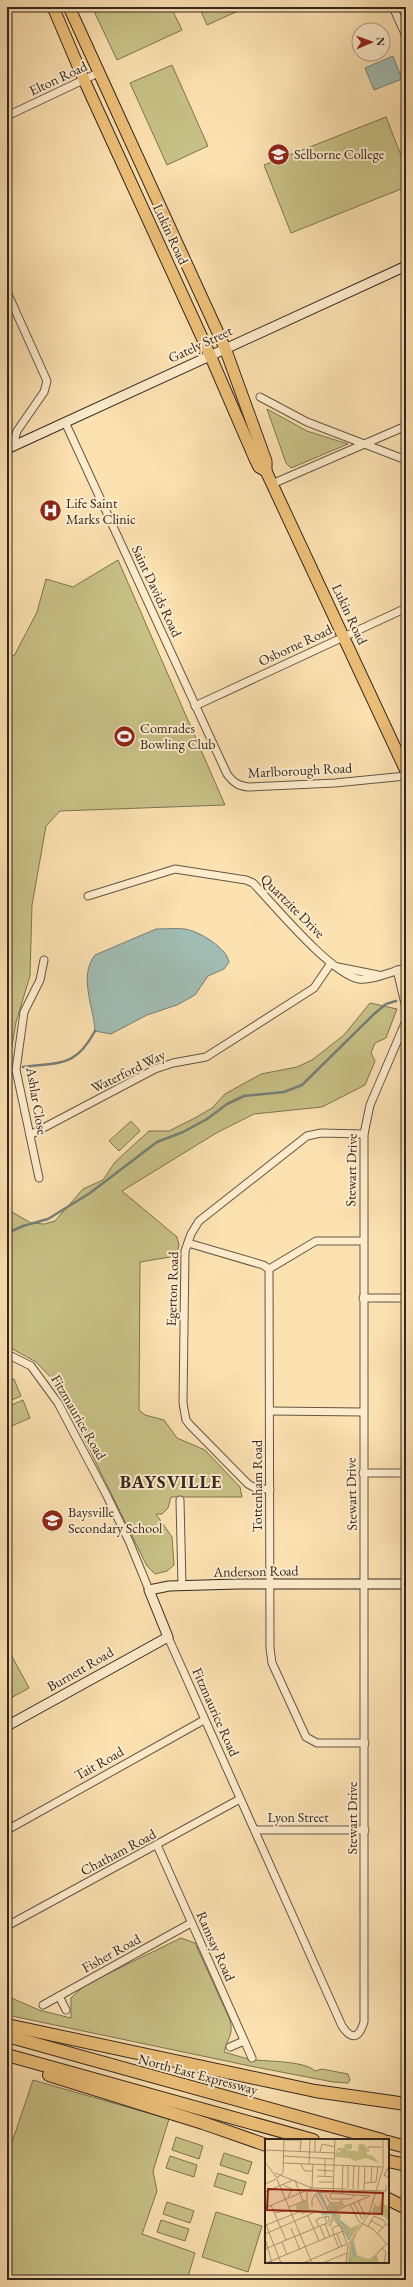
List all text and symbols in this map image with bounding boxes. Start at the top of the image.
north arrow [351,22,391,62]
text: N [374,37,388,46]
street label: Elton Road [26,56,91,99]
school or university icon: Selborne College [265,141,291,167]
place label: Selborne College [294,145,385,163]
street label: Lukin Road [149,201,193,268]
street label: Gately Street [165,321,235,367]
place label: Life Saint Marks Clinic [66,494,136,528]
hospital icon: Life Saint Marks Clinic [38,498,64,524]
street label: Saint Davids Road [128,542,187,641]
street label: Lukin Road [328,581,372,648]
street label: Osborne Road [255,620,335,670]
place label: Comrades Bowling Club [140,719,216,753]
sports icon: Comrades Bowling Club [111,723,137,749]
street label: Marlborough Road [247,758,354,782]
street label: Quartzite Drive [257,870,329,942]
street label: Waterford Way [88,1045,169,1097]
street label: Ashlar Close [22,1065,52,1137]
street label: Stewart Drive [341,1133,361,1207]
street label: Egerton Road [162,1250,182,1327]
street label: Fitzmaurice Road [47,1371,111,1464]
street label: Tottenham Road [248,1439,266,1532]
street label: Stewart Drive [341,1457,361,1531]
district label: BAYSVILLE [120,1470,222,1493]
place label: Baysville Secondary School [68,1503,163,1537]
school or university icon: Baysville Secondary School [39,1507,65,1533]
street label: Anderson Road [212,1561,300,1581]
street label: Burnett Road [43,1642,117,1695]
street label: Fitzmaurice Road [188,1665,244,1760]
street label: Tait Road [71,1742,128,1784]
street label: Stewart Drive [343,1781,361,1855]
street label: Lyon Street [267,1808,329,1826]
street label: Chatham Road [77,1824,160,1879]
street label: Ramsay Road [193,1908,240,1985]
street label: Fisher Road [78,1929,144,1977]
street label: North East Expressway [136,2049,261,2099]
inset map [265,2139,389,2263]

